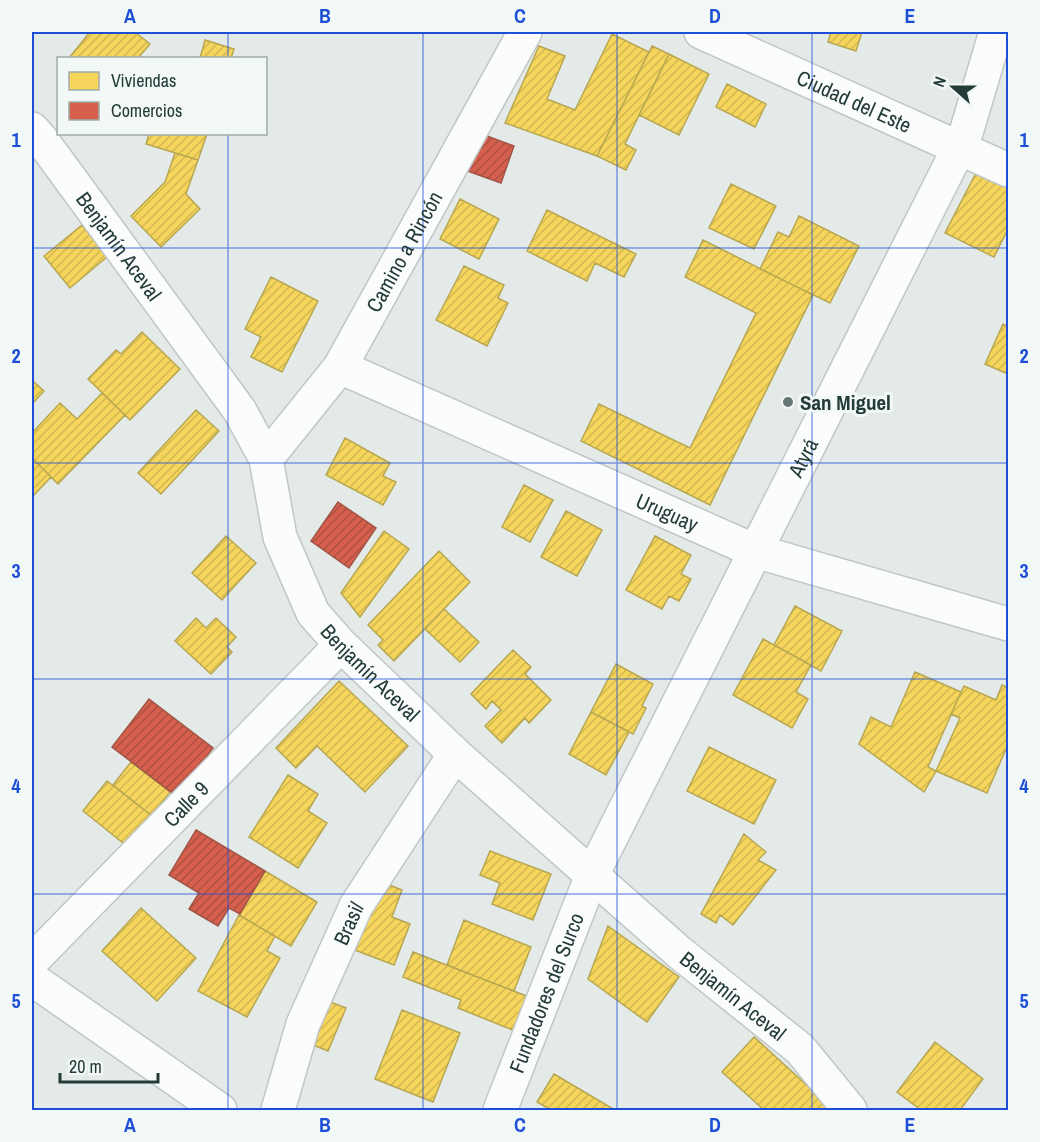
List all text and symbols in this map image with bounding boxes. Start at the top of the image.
text: A [124,2,136,29]
text: B [319,2,331,29]
text: C [514,2,526,29]
text: D [709,2,721,29]
text: E [905,2,916,29]
legend [57,57,267,135]
north arrow [923,57,983,117]
street label: Ciudad del Este [792,63,916,139]
text: Viviendas [111,68,176,93]
text: N [927,73,951,90]
text: Comercios [111,98,182,123]
text: 1 [11,126,21,153]
text: 1 [1019,126,1029,153]
street label: Benjamín Aceval [70,186,169,306]
street label: Camino a Rincón [359,186,449,317]
text: 2 [11,342,21,369]
text: 2 [1019,342,1029,369]
place label: San Miguel [800,388,891,417]
marker: San Miguel [781,395,795,409]
street label: Atyrá [780,433,825,483]
street label: Uruguay [632,486,703,539]
text: 3 [11,557,21,584]
text: 3 [1019,557,1029,584]
street label: Benjamín Aceval [314,617,427,728]
text: 4 [11,772,21,799]
text: 4 [1019,772,1029,799]
street label: Calle 9 [157,774,215,833]
street label: Brasil [326,895,370,949]
street label: Fundadores del Surco [502,908,590,1077]
street label: Benjamín Aceval [674,944,792,1047]
text: 5 [11,987,21,1014]
text: 5 [1019,987,1029,1014]
scale bar [60,1046,158,1084]
text: 20 m [69,1054,102,1079]
text: A [124,1111,136,1138]
text: B [319,1111,331,1138]
text: C [514,1111,526,1138]
text: D [709,1111,721,1138]
text: E [905,1111,916,1138]

